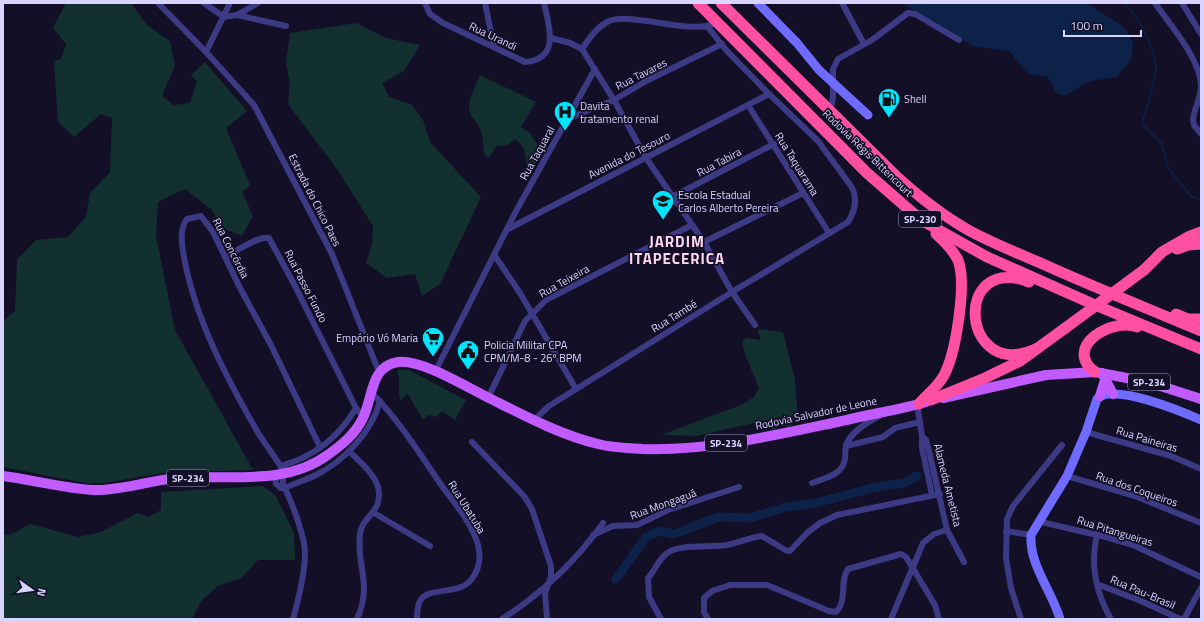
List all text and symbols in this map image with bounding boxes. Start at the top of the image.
scale bar [1064,12,1141,38]
text: 100 m [1070,16,1103,35]
street label: Rua Urandi [466,18,520,54]
street label: Rua Tavares [612,54,670,94]
fuel station icon: Shell [876,86,902,119]
place label: Shell [904,91,927,107]
place label: Davita tratamento renal [580,98,658,127]
hospital icon: Davita tratamento renal [552,99,578,132]
street label: Rodovia Régis Bittencourt [819,106,917,200]
street label: Rua Taquaral [515,123,559,183]
street label: Avenida do Tesouro [585,127,673,183]
street label: Rua Taquarama [771,129,823,199]
street label: Rua Tabira [694,143,745,180]
street label: Estrada do Chico Paes [285,151,345,249]
place label: Escola Estadual Carlos Alberto Pereira [678,187,779,216]
school or university icon: Escola Estadual Carlos Alberto Pereira [650,188,676,221]
road number: SP-230 [899,211,941,227]
street label: Rua Concórdia [209,215,253,281]
district label: JARDIM ITAPECERICA [629,230,725,270]
street label: Rua Passo Fundo [281,247,331,325]
street label: Rua Teixeira [536,260,593,301]
street label: Rua També [648,295,700,336]
supermarket icon: Empório Vó Maria [420,325,446,358]
place label: Empório Vó Maria [336,330,418,346]
place label: Policia Militar CPA CPM/M-8 - 26º BPM [484,337,582,366]
public building icon: Policia Militar CPA CPM/M-8 - 26º BPM [455,338,481,371]
road number: SP-234 [1128,374,1170,390]
street label: Rodovia Salvador de Leone [754,392,879,434]
street label: Rua Paineiras [1114,422,1180,456]
road number: SP-234 [705,435,747,451]
street label: Alameda Ametista [930,442,966,529]
street label: Rua dos Coqueiros [1094,468,1180,510]
road number: SP-234 [167,470,209,486]
street label: Rua Ubatuba [444,477,490,537]
street label: Rua Mongaguá [628,484,699,523]
street label: Rua Pitangueiras [1075,512,1155,550]
north arrow [12,570,52,610]
street label: Rua Pau-Brasil [1108,571,1178,613]
text: N [33,587,50,598]

